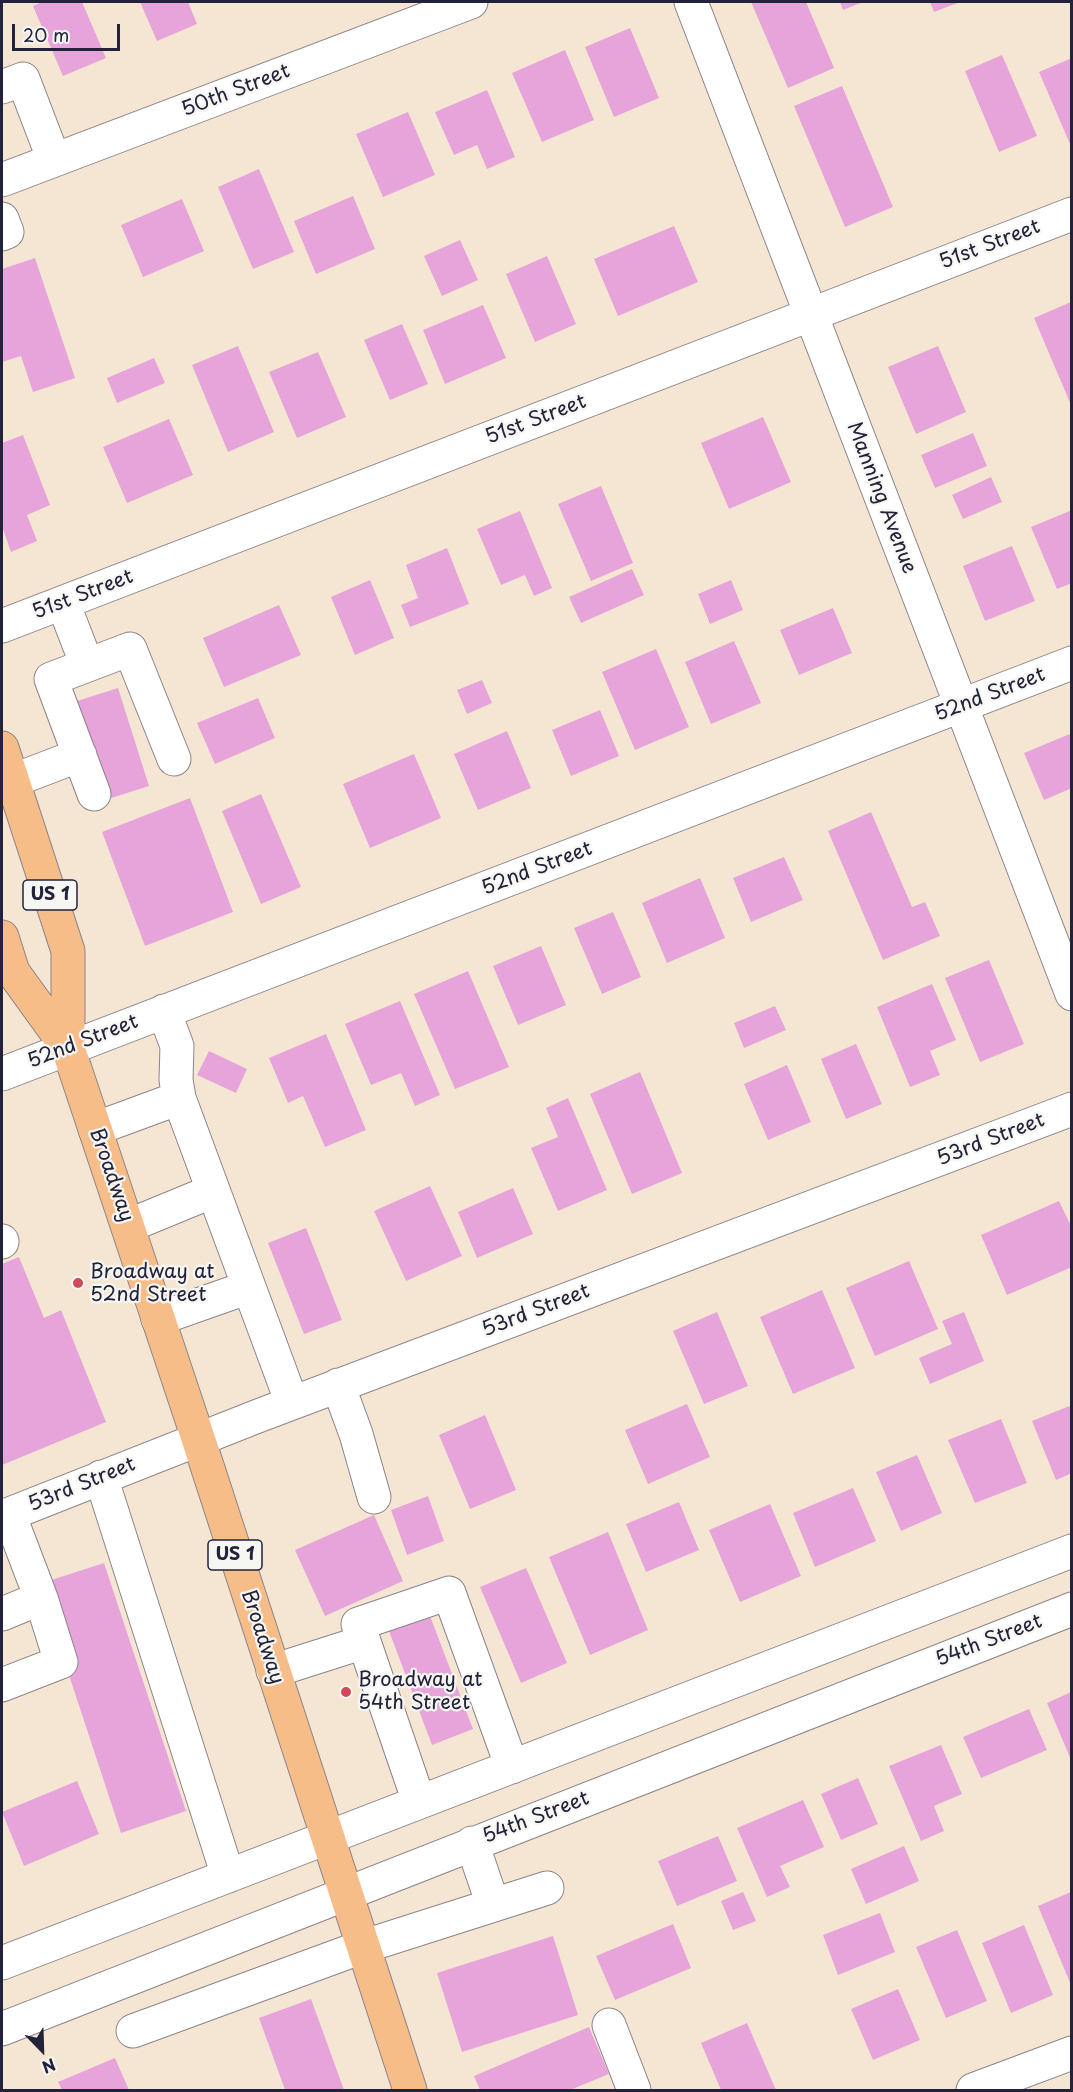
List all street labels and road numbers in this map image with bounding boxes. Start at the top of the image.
street label: 50th Street [179,59,293,123]
street label: 51st Street [936,215,1044,275]
street label: 51st Street [482,390,590,450]
street label: Manning Avenue [841,419,921,577]
street label: 51st Street [29,565,137,625]
street label: 52nd Street [931,663,1049,727]
street label: 52nd Street [478,837,596,901]
road number: US 1 [23,880,77,910]
street label: 52nd Street [24,1010,142,1074]
street label: 53rd Street [934,1108,1048,1172]
street label: Broadway [84,1125,138,1225]
street label: 53rd Street [479,1279,593,1343]
street label: 53rd Street [25,1453,139,1517]
road number: US 1 [208,1540,262,1570]
street label: Broadway [236,1587,288,1687]
street label: 54th Street [932,1610,1046,1672]
street label: 54th Street [479,1787,593,1849]

